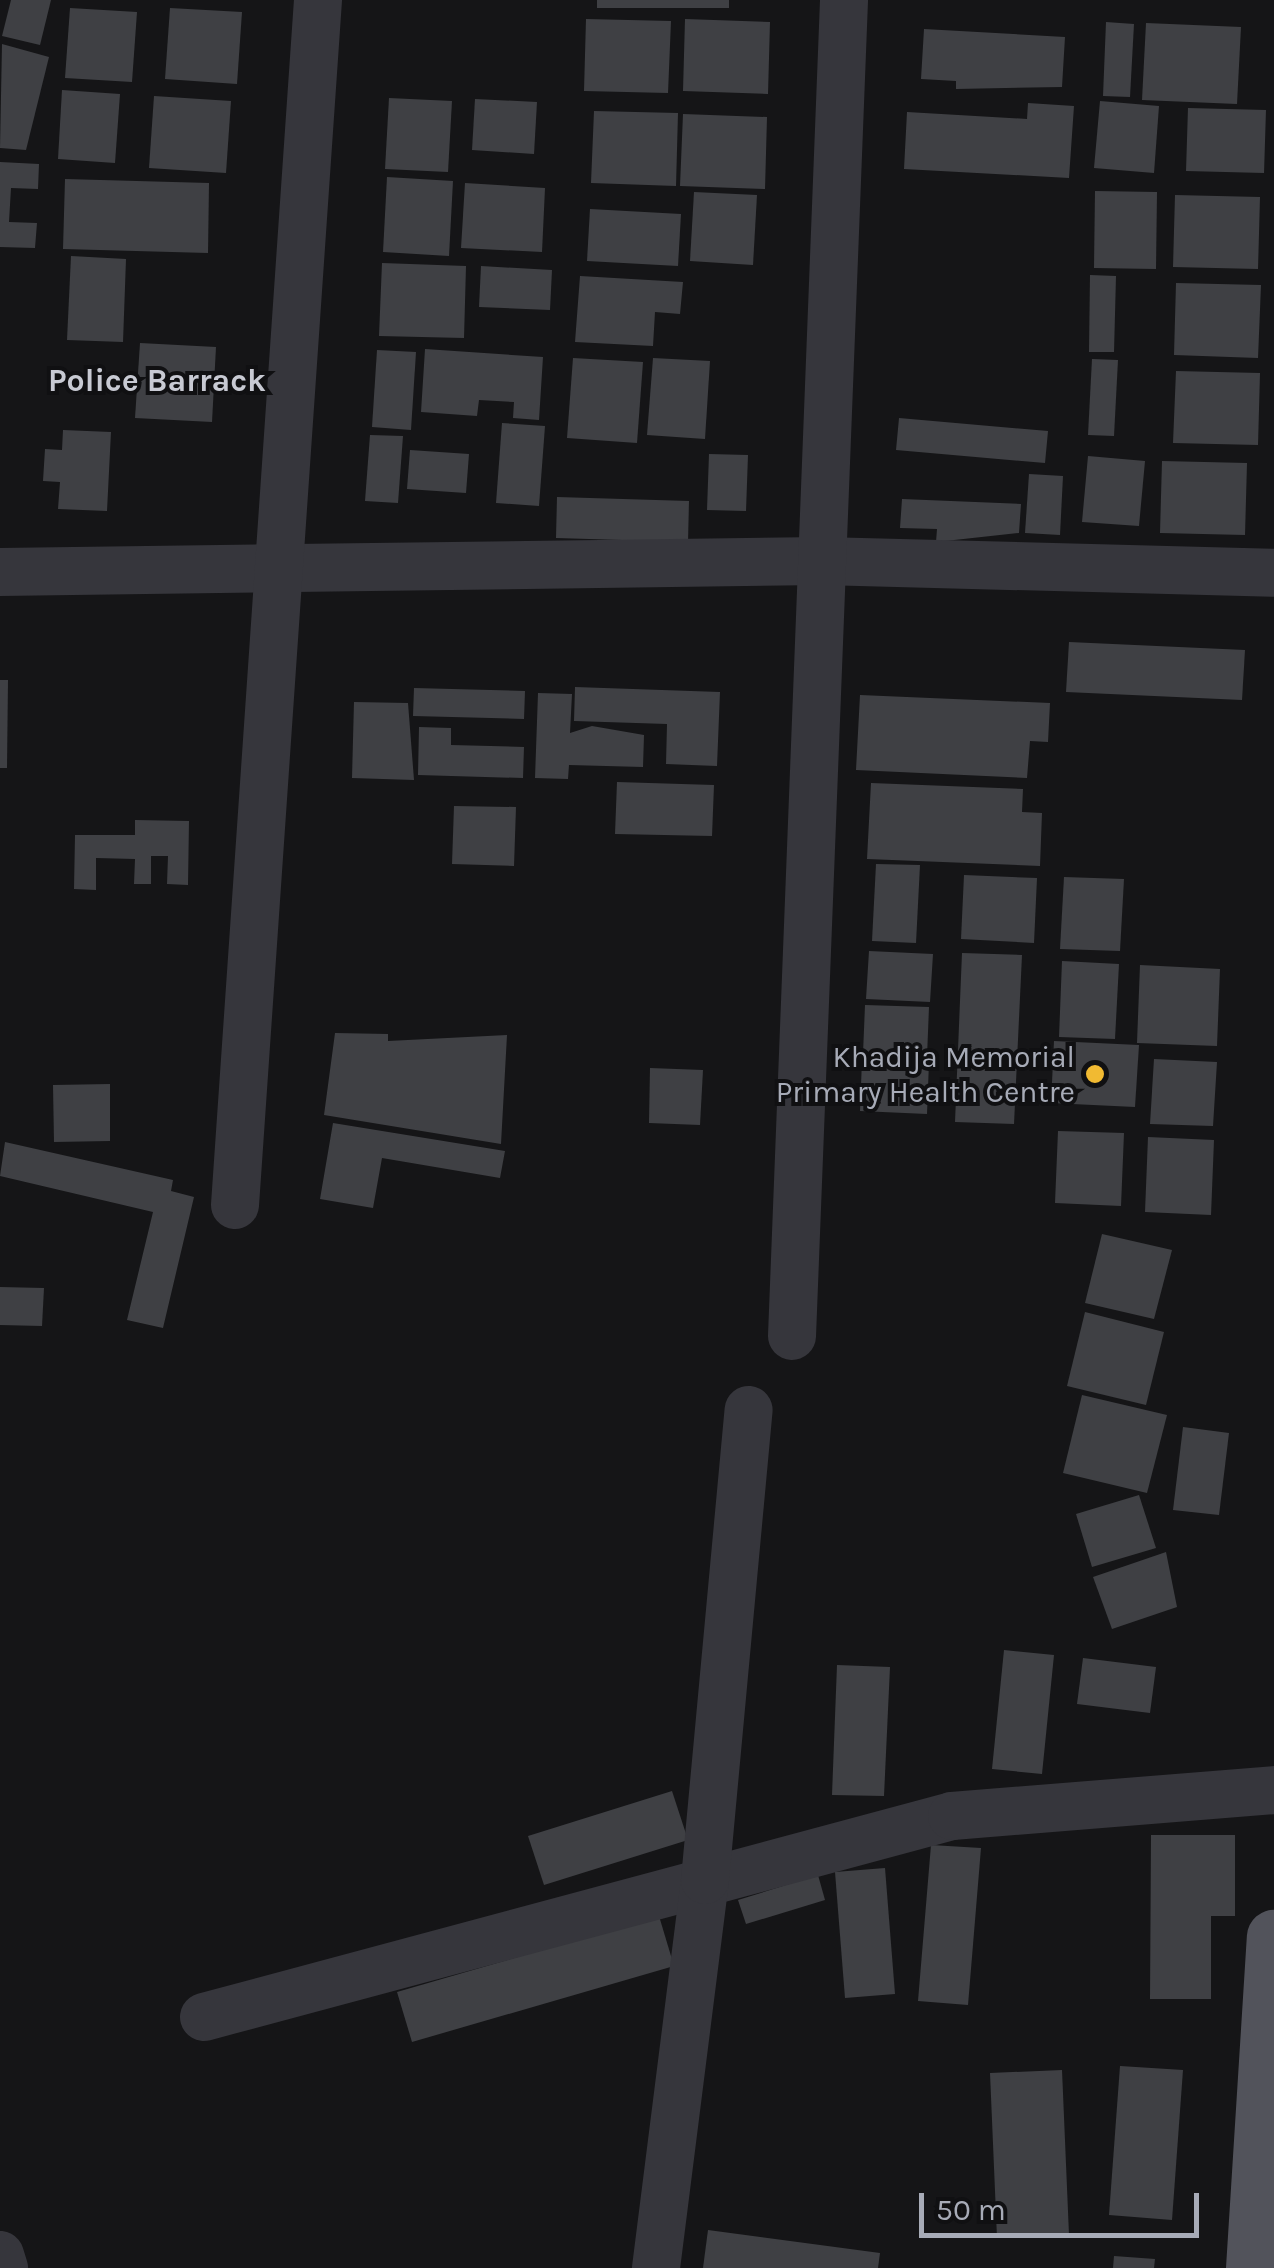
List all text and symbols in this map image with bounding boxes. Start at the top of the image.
district label: Police Barrack [48,362,266,400]
place label: Khadija Memorial Primary Health Centre [776,1039,1075,1110]
marker: Khadija Memorial Primary Health Centre [1084,1063,1106,1085]
scale bar [924,2173,1204,2235]
text: 50 m [936,2192,1006,2228]

